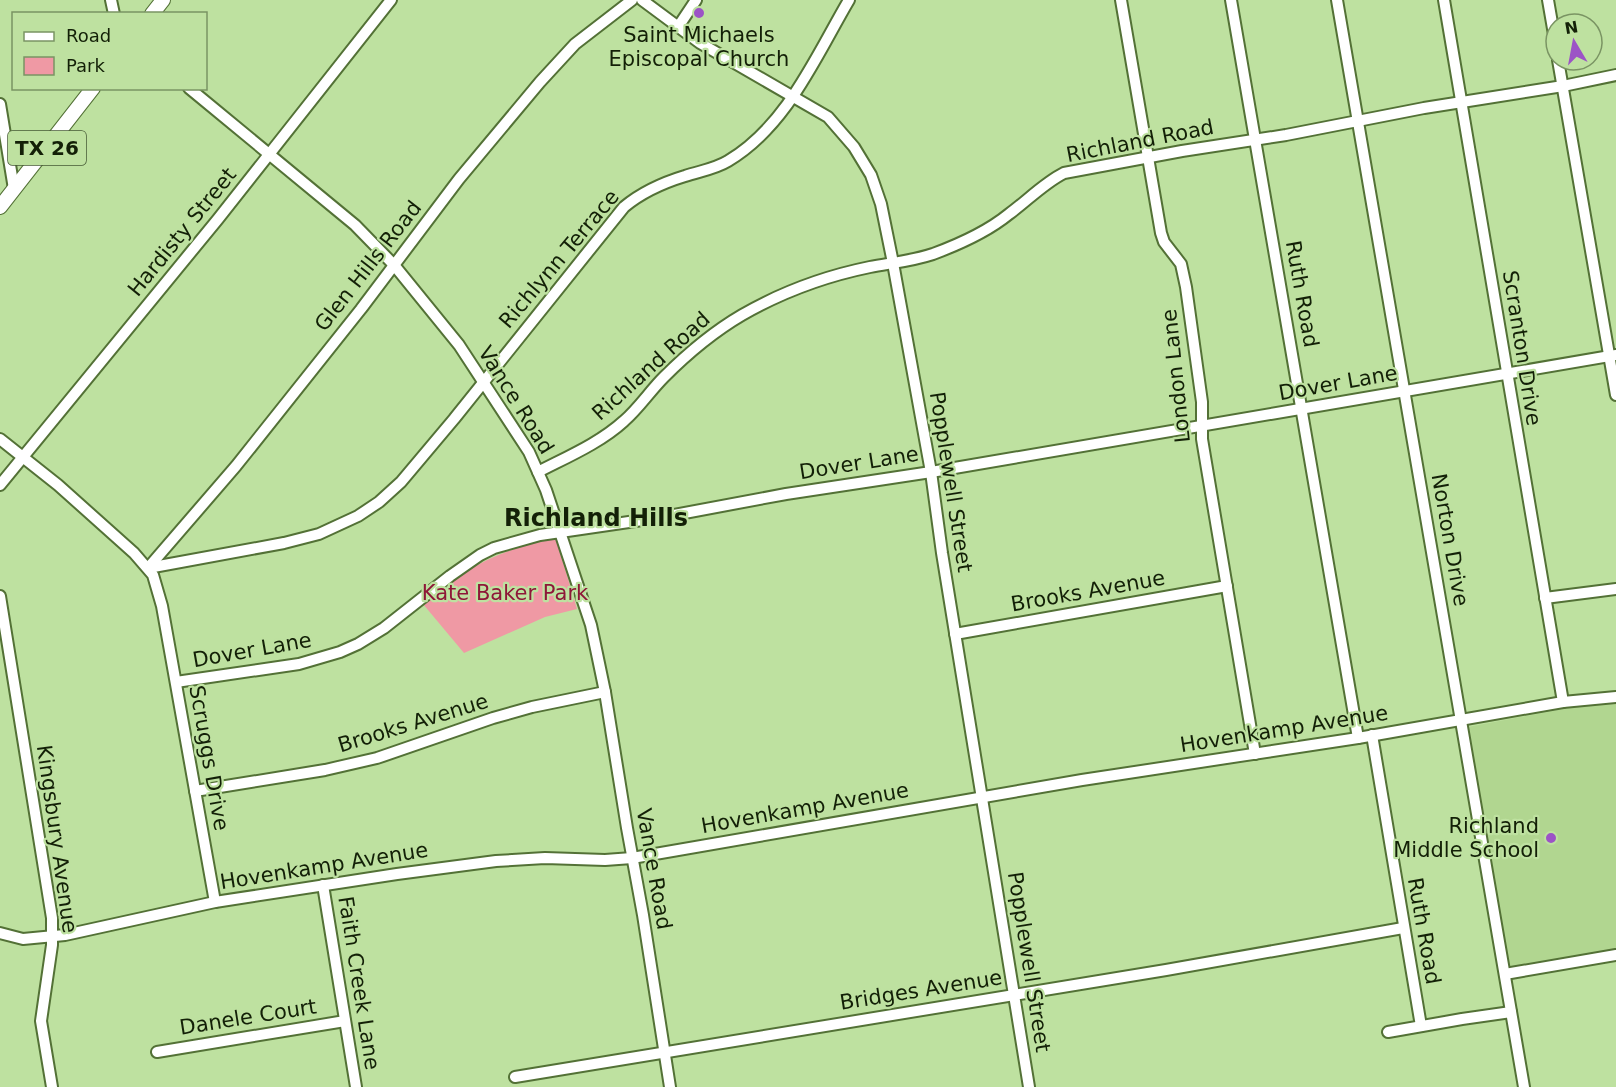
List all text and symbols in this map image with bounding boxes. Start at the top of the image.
marker: Saint Michaels Episcopal Church [692,6,706,20]
legend [12,12,207,90]
north arrow [1544,12,1604,72]
text: N [1563,17,1580,38]
place label: Saint Michaels Episcopal Church [609,23,789,71]
text: Road [66,25,111,46]
text: Park [66,55,105,76]
street label: Richland Road [1064,115,1216,167]
road number: TX 26 [8,131,86,165]
street label: Hardisty Street [123,163,241,301]
street label: Richlynn Terrace [494,185,624,333]
street label: Glen Hills Road [310,196,426,336]
street label: Ruth Road [1281,239,1323,349]
street label: Scranton Drive [1498,269,1546,427]
street label: Richland Road [587,307,715,425]
street label: London Lane [1157,308,1195,444]
street label: Vance Road [473,342,559,458]
street label: Dover Lane [1277,361,1399,405]
street label: Popplewell Street [925,390,977,574]
street label: Dover Lane [798,442,920,484]
street label: Norton Drive [1427,472,1473,608]
district label: Richland Hills [504,504,688,532]
street label: Brooks Avenue [1009,566,1167,616]
park label: Kate Baker Park [422,581,589,605]
street label: Dover Lane [191,628,313,672]
street label: Scruggs Drive [184,683,234,833]
street label: Brooks Avenue [335,689,491,757]
street label: Hovenkamp Avenue [1178,701,1390,757]
street label: Kingsbury Avenue [32,743,82,935]
street label: Hovenkamp Avenue [699,778,911,838]
street label: Vance Road [632,806,676,932]
place label: Richland Middle School [1393,814,1539,862]
marker: Richland Middle School [1544,831,1558,845]
street label: Hovenkamp Avenue [218,838,430,894]
street label: Popplewell Street [1003,870,1055,1054]
street label: Ruth Road [1403,876,1445,986]
street label: Faith Creek Lane [333,895,385,1071]
street label: Bridges Avenue [838,965,1004,1015]
street label: Danele Court [178,994,318,1040]

